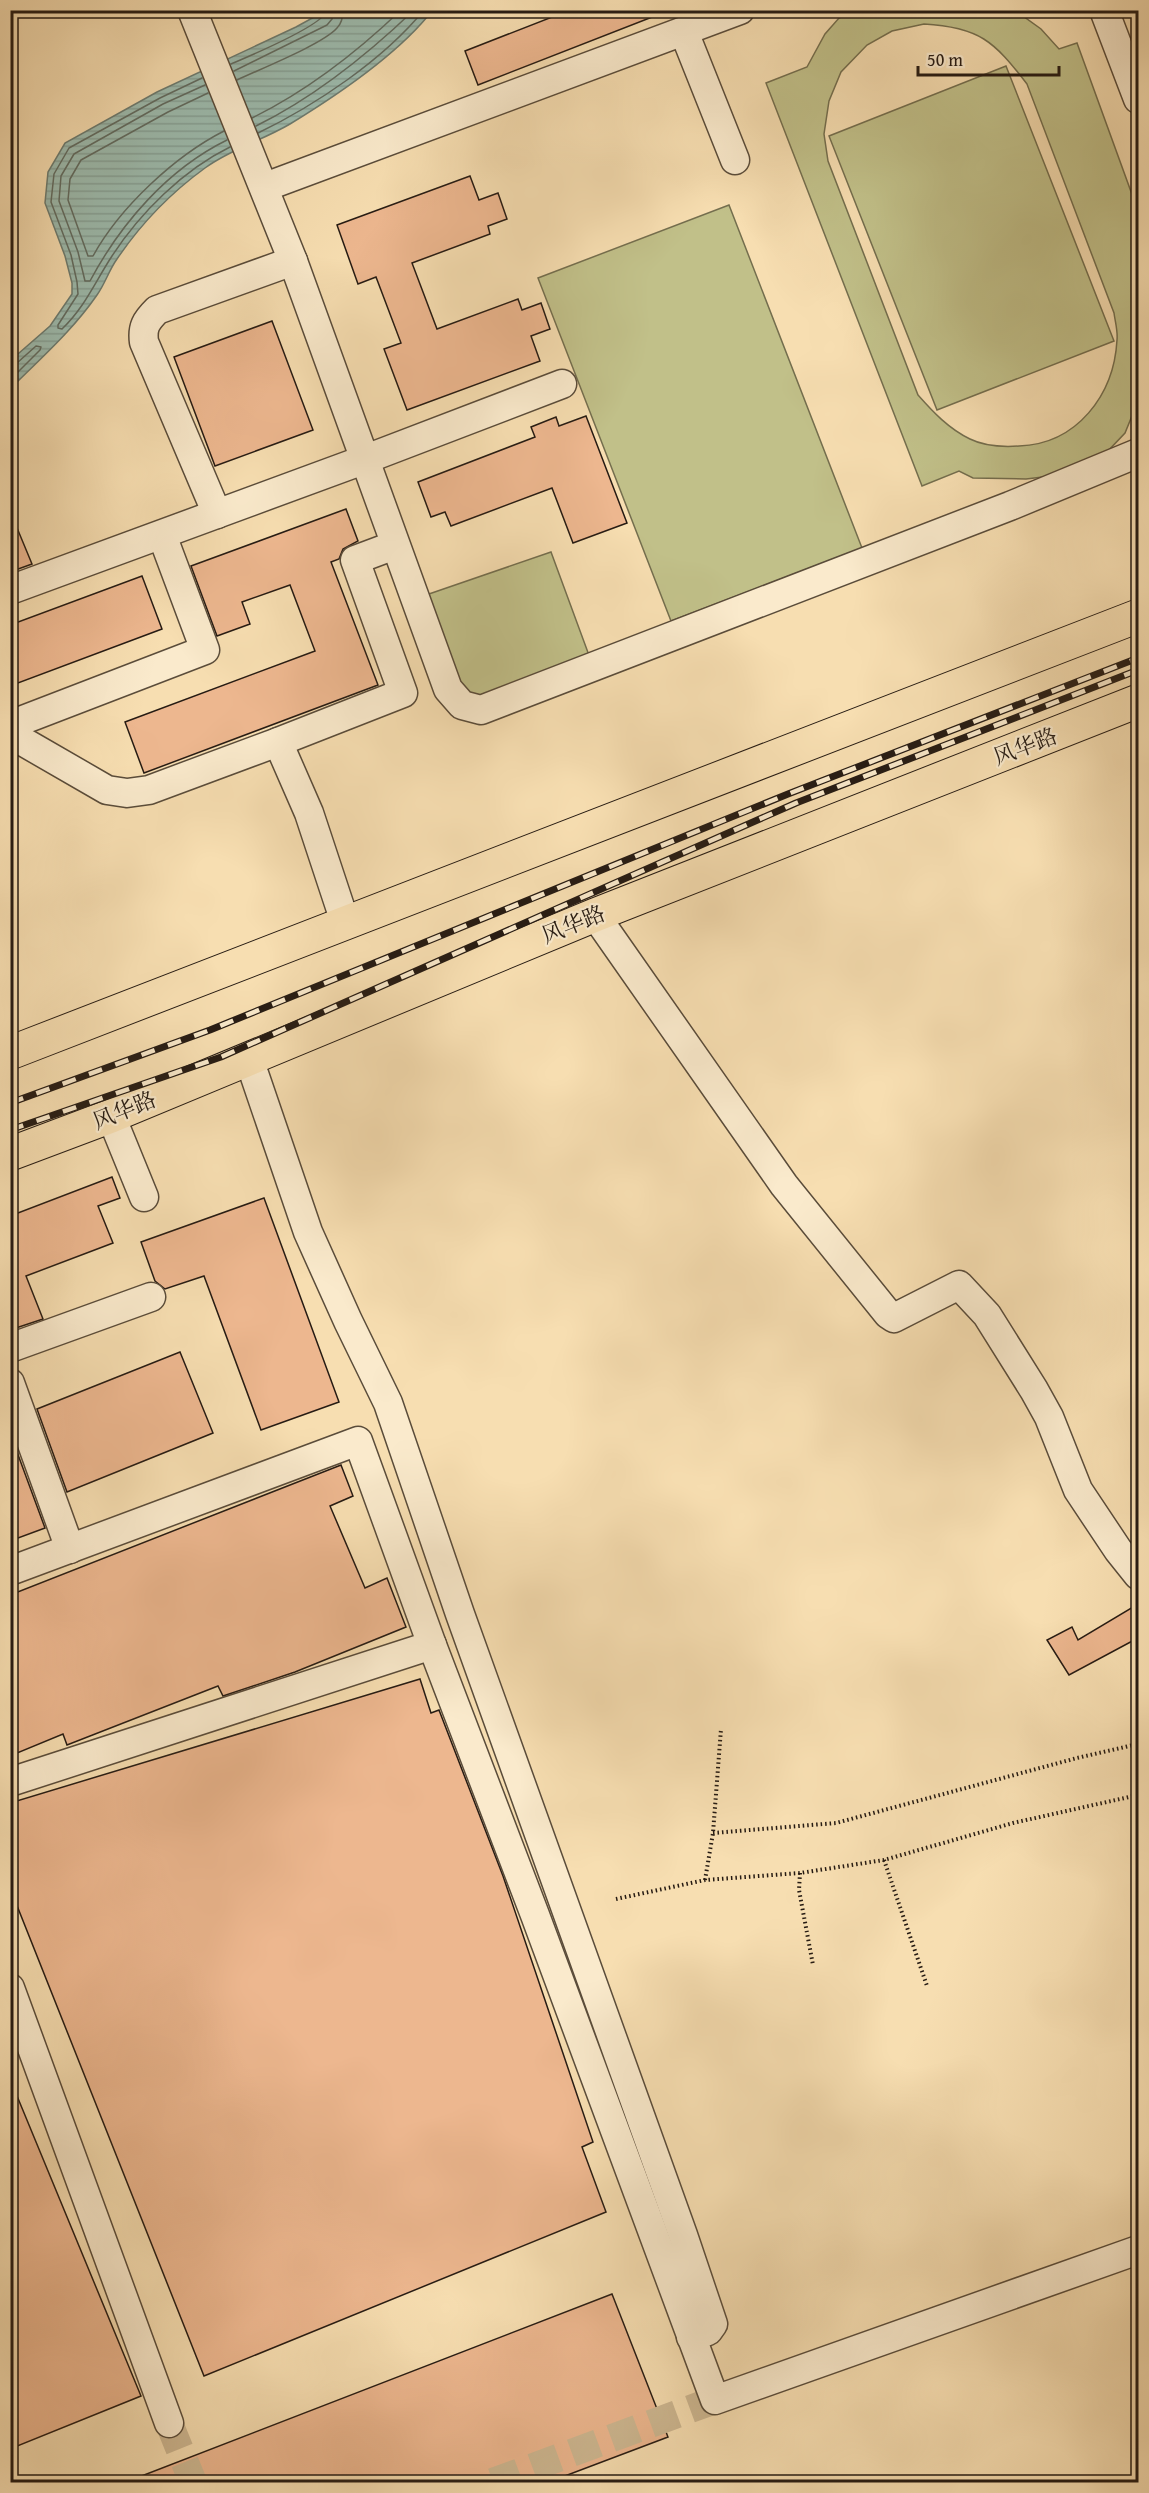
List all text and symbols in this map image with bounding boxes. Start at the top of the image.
scale bar [918,39,1059,77]
text: 50 m [927,46,963,73]
street label: 风华路 [988,719,1062,773]
street label: 风华路 [536,897,610,951]
street label: 风华路 [87,1083,161,1137]

